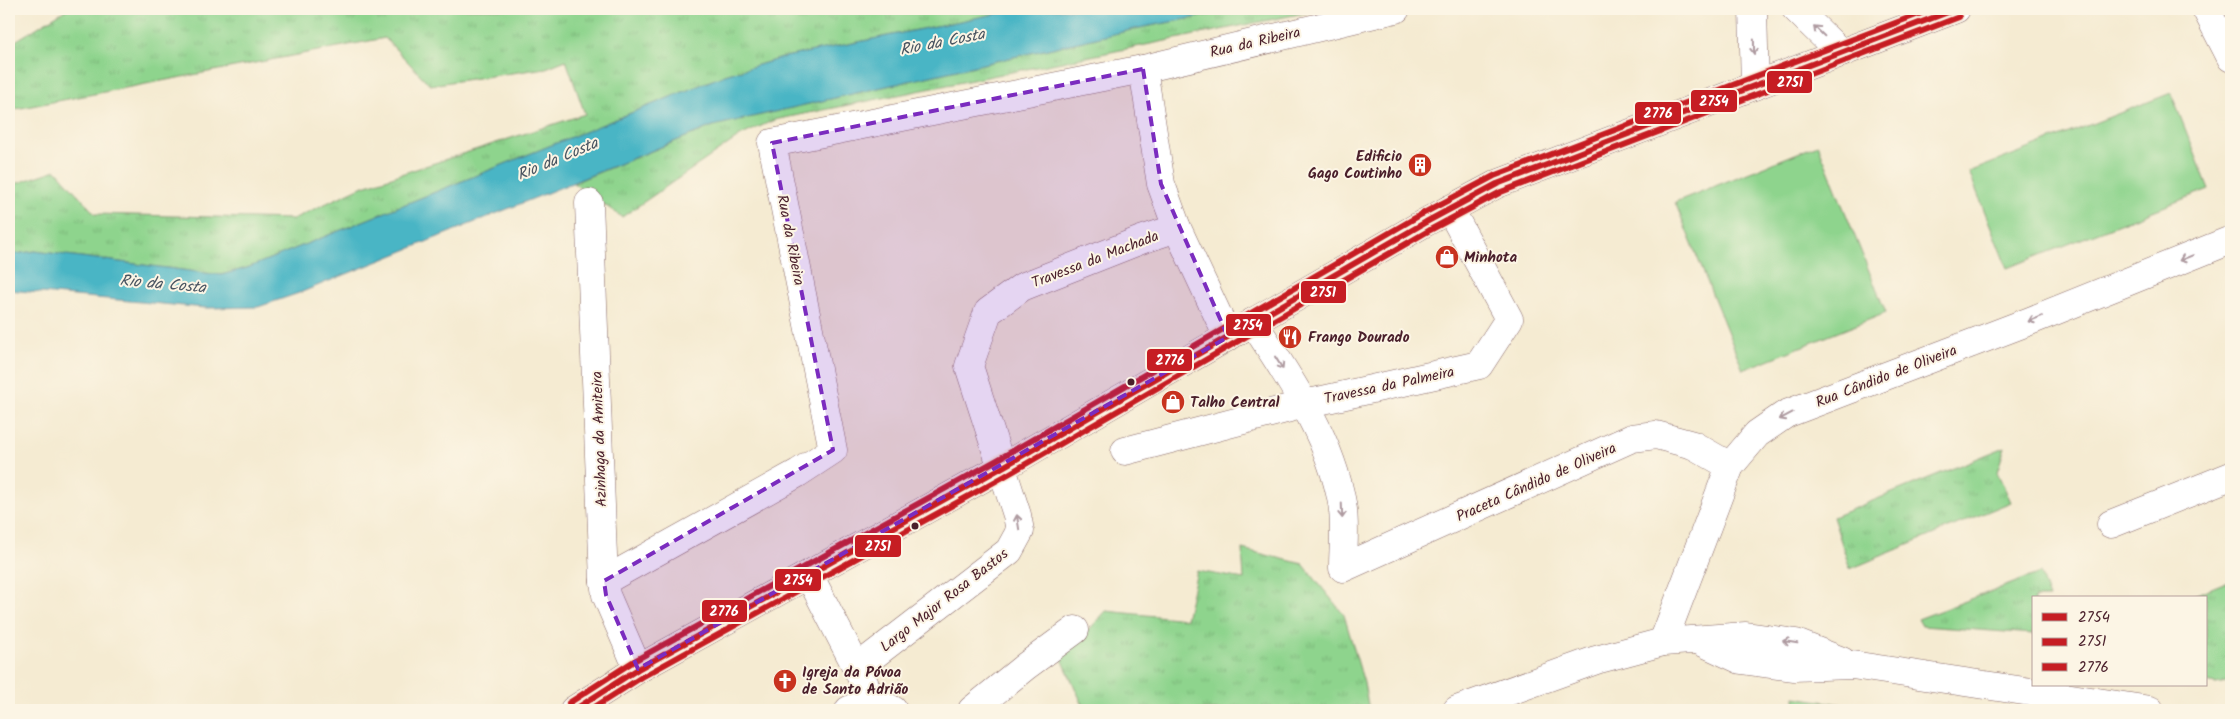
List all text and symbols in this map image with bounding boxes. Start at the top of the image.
street label: Rua da Ribeira [1208,21,1303,65]
water label: Rio da Costa [898,22,988,63]
one-way arrow [1812,25,1825,37]
one-way arrow [1749,38,1759,55]
line badge: 2751 [1766,70,1813,94]
text: 2751 [1777,72,1804,94]
line badge: 2754 [1690,89,1738,113]
text: 2754 [1699,91,1729,113]
line badge: 2776 [1634,101,1682,125]
text: 2776 [1644,103,1673,125]
water label: Rio da Costa [513,130,603,188]
place label: Edificio Gago Coutinho [1308,145,1402,186]
building icon: Edificio Gago Coutinho [1407,152,1433,178]
street label: Rua da Ribeira [769,193,811,288]
street label: Travessa da Machada [1028,225,1163,295]
shop icon: Minhota [1434,244,1460,270]
place label: Minhota [1464,246,1518,270]
one-way arrow [2179,254,2194,264]
water label: Rio da Costa [119,268,208,301]
line badge: 2751 [1300,280,1347,304]
text: 2751 [1310,282,1337,304]
line badge: 2754 [1225,313,1272,337]
text: 2754 [1233,315,1263,337]
one-way arrow [2028,315,2044,324]
restaurant icon: Frango Dourado [1277,324,1303,350]
place label: Frango Dourado [1308,326,1410,350]
street label: Rua Cândido de Oliveira [1812,339,1961,415]
line badge: 2776 [1146,348,1193,372]
text: 2776 [1156,350,1185,372]
one-way arrow [1274,356,1284,370]
street label: Travessa da Palmeira [1322,360,1457,411]
street label: Azinhaga da Amiteira [586,371,614,507]
unlabelled marker [1126,377,1136,387]
shop icon: Talho Central [1160,389,1186,415]
place label: Talho Central [1190,391,1280,415]
one-way arrow [1779,412,1794,421]
street label: Praceta Cândido de Oliveira [1452,437,1620,529]
one-way arrow [1337,503,1347,519]
one-way arrow [1013,514,1023,530]
unlabelled marker [910,521,920,531]
line badge: 2751 [854,534,902,558]
text: 2751 [865,536,892,558]
street label: Largo Major Rosa Bastos [875,542,1015,659]
line badge: 2754 [774,568,822,592]
text: 2754 [783,570,813,592]
legend [2032,596,2208,686]
line badge: 2776 [701,599,748,623]
text: 2776 [710,601,739,623]
text: 2754 [2078,606,2110,630]
text: 2751 [2078,630,2107,654]
one-way arrow [1783,637,1799,647]
text: 2776 [2078,656,2109,680]
place label: Igreja da Póvoa de Santo Adrião [802,661,908,702]
church icon: Igreja da Póvoa de Santo Adrião [772,668,798,694]

